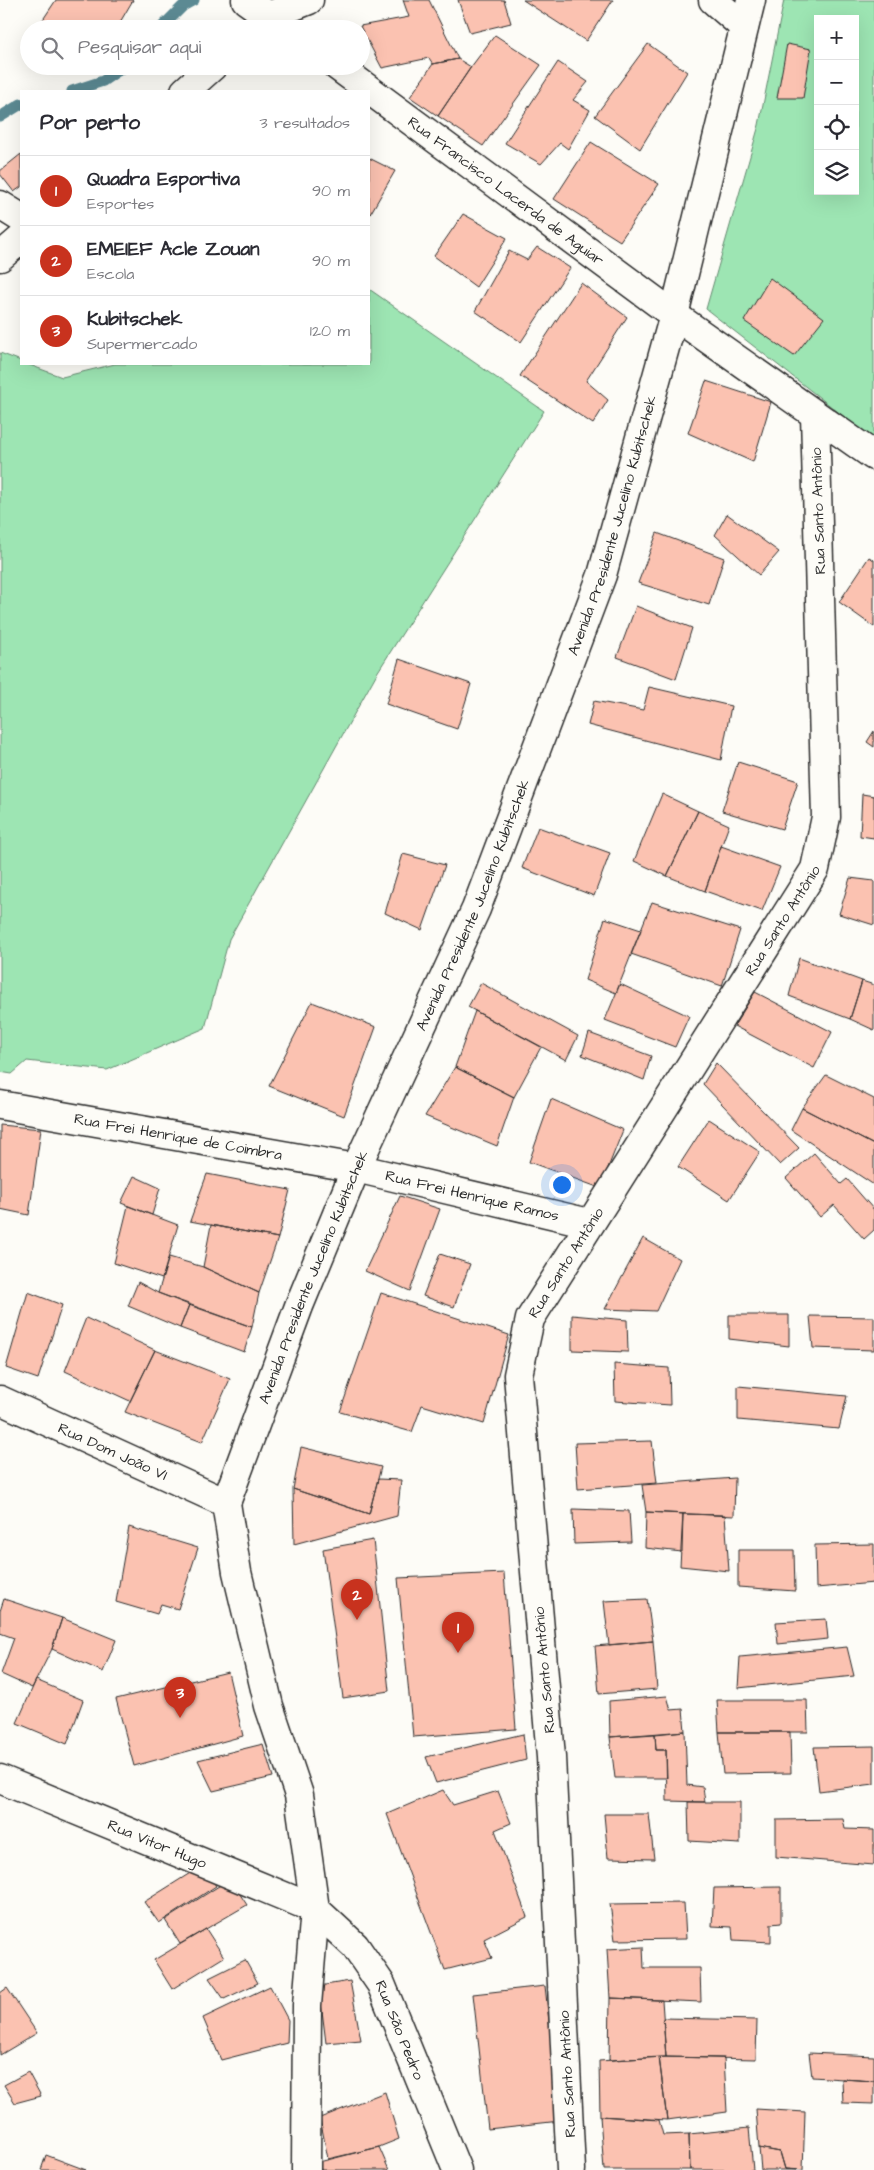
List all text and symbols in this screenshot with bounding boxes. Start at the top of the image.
map controls [814,15,859,195]
button: + [814,15,859,60]
search box [20,20,370,75]
icon: search [38,34,66,62]
text: Pesquisar aqui [78,34,201,61]
button: − [814,60,859,105]
button: locate [814,105,859,150]
text: Por perto [40,108,140,137]
text: 3 resultados [259,112,350,134]
street label: Rua Francisco Lacerda de Aguiar [403,112,608,271]
button: layers [814,150,859,195]
text: Quadra Esportiva [87,166,240,193]
text: 1 [55,180,57,202]
text: 90 m [312,180,350,202]
text: Esportes [87,193,154,215]
text: EMEIEF Acle Zouan [87,236,260,263]
text: 2 [51,250,61,272]
text: 90 m [312,250,350,272]
text: Escola [87,263,134,285]
text: Kubitschek [87,306,182,333]
text: 3 [52,320,60,342]
text: 120 m [310,320,350,342]
text: Supermercado [87,333,197,355]
street label: Avenida Presidente Jucelino Kubitschek [563,393,662,658]
street label: Rua Santo Antônio [806,447,831,575]
street label: Avenida Presidente Jucelino Kubitschek [411,776,535,1034]
street label: Rua Santo Antônio [740,861,826,980]
street label: Rua Frei Henrique de Coimbra [72,1108,284,1166]
street label: Avenida Presidente Jucelino Kubitschek [254,1147,374,1407]
street label: Rua Frei Henrique Ramos [383,1165,562,1227]
your location [549,1172,575,1198]
street label: Rua Santo Antônio [523,1203,609,1322]
street label: Rua Dom João VI [55,1418,171,1486]
pin: 2 [341,1579,373,1620]
street label: Rua Santo Antônio [528,1605,560,1734]
pin: 1 [442,1612,474,1653]
pin: 3 [164,1677,196,1718]
street label: Rua Vitor Hugo [104,1815,210,1874]
street label: Rua São Pedro [370,1977,429,2084]
street label: Rua Santo Antônio [554,2009,581,2138]

